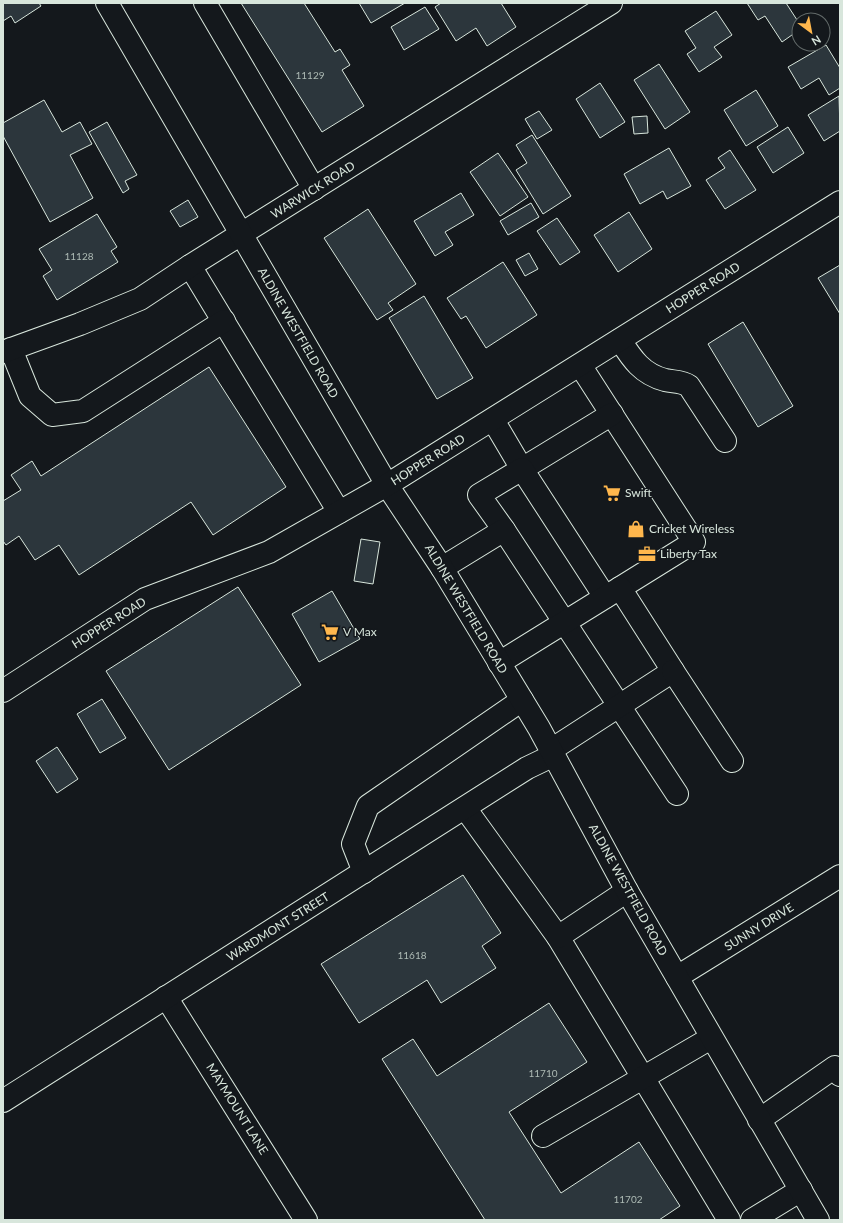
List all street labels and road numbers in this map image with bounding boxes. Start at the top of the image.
street label: WARWICK ROAD [268,158,358,221]
street label: HOPPER ROAD [663,259,743,316]
street label: ALDINE WESTFIELD ROAD [255,265,342,401]
street label: HOPPER ROAD [388,431,468,488]
street label: ALDINE WESTFIELD ROAD [422,541,511,676]
street label: HOPPER ROAD [69,594,149,651]
street label: ALDINE WESTFIELD ROAD [586,821,671,958]
street label: WARDMONT STREET [224,889,332,964]
street label: SUNNY DRIVE [721,899,796,954]
street label: MAYMOUNT LANE [203,1060,272,1157]

